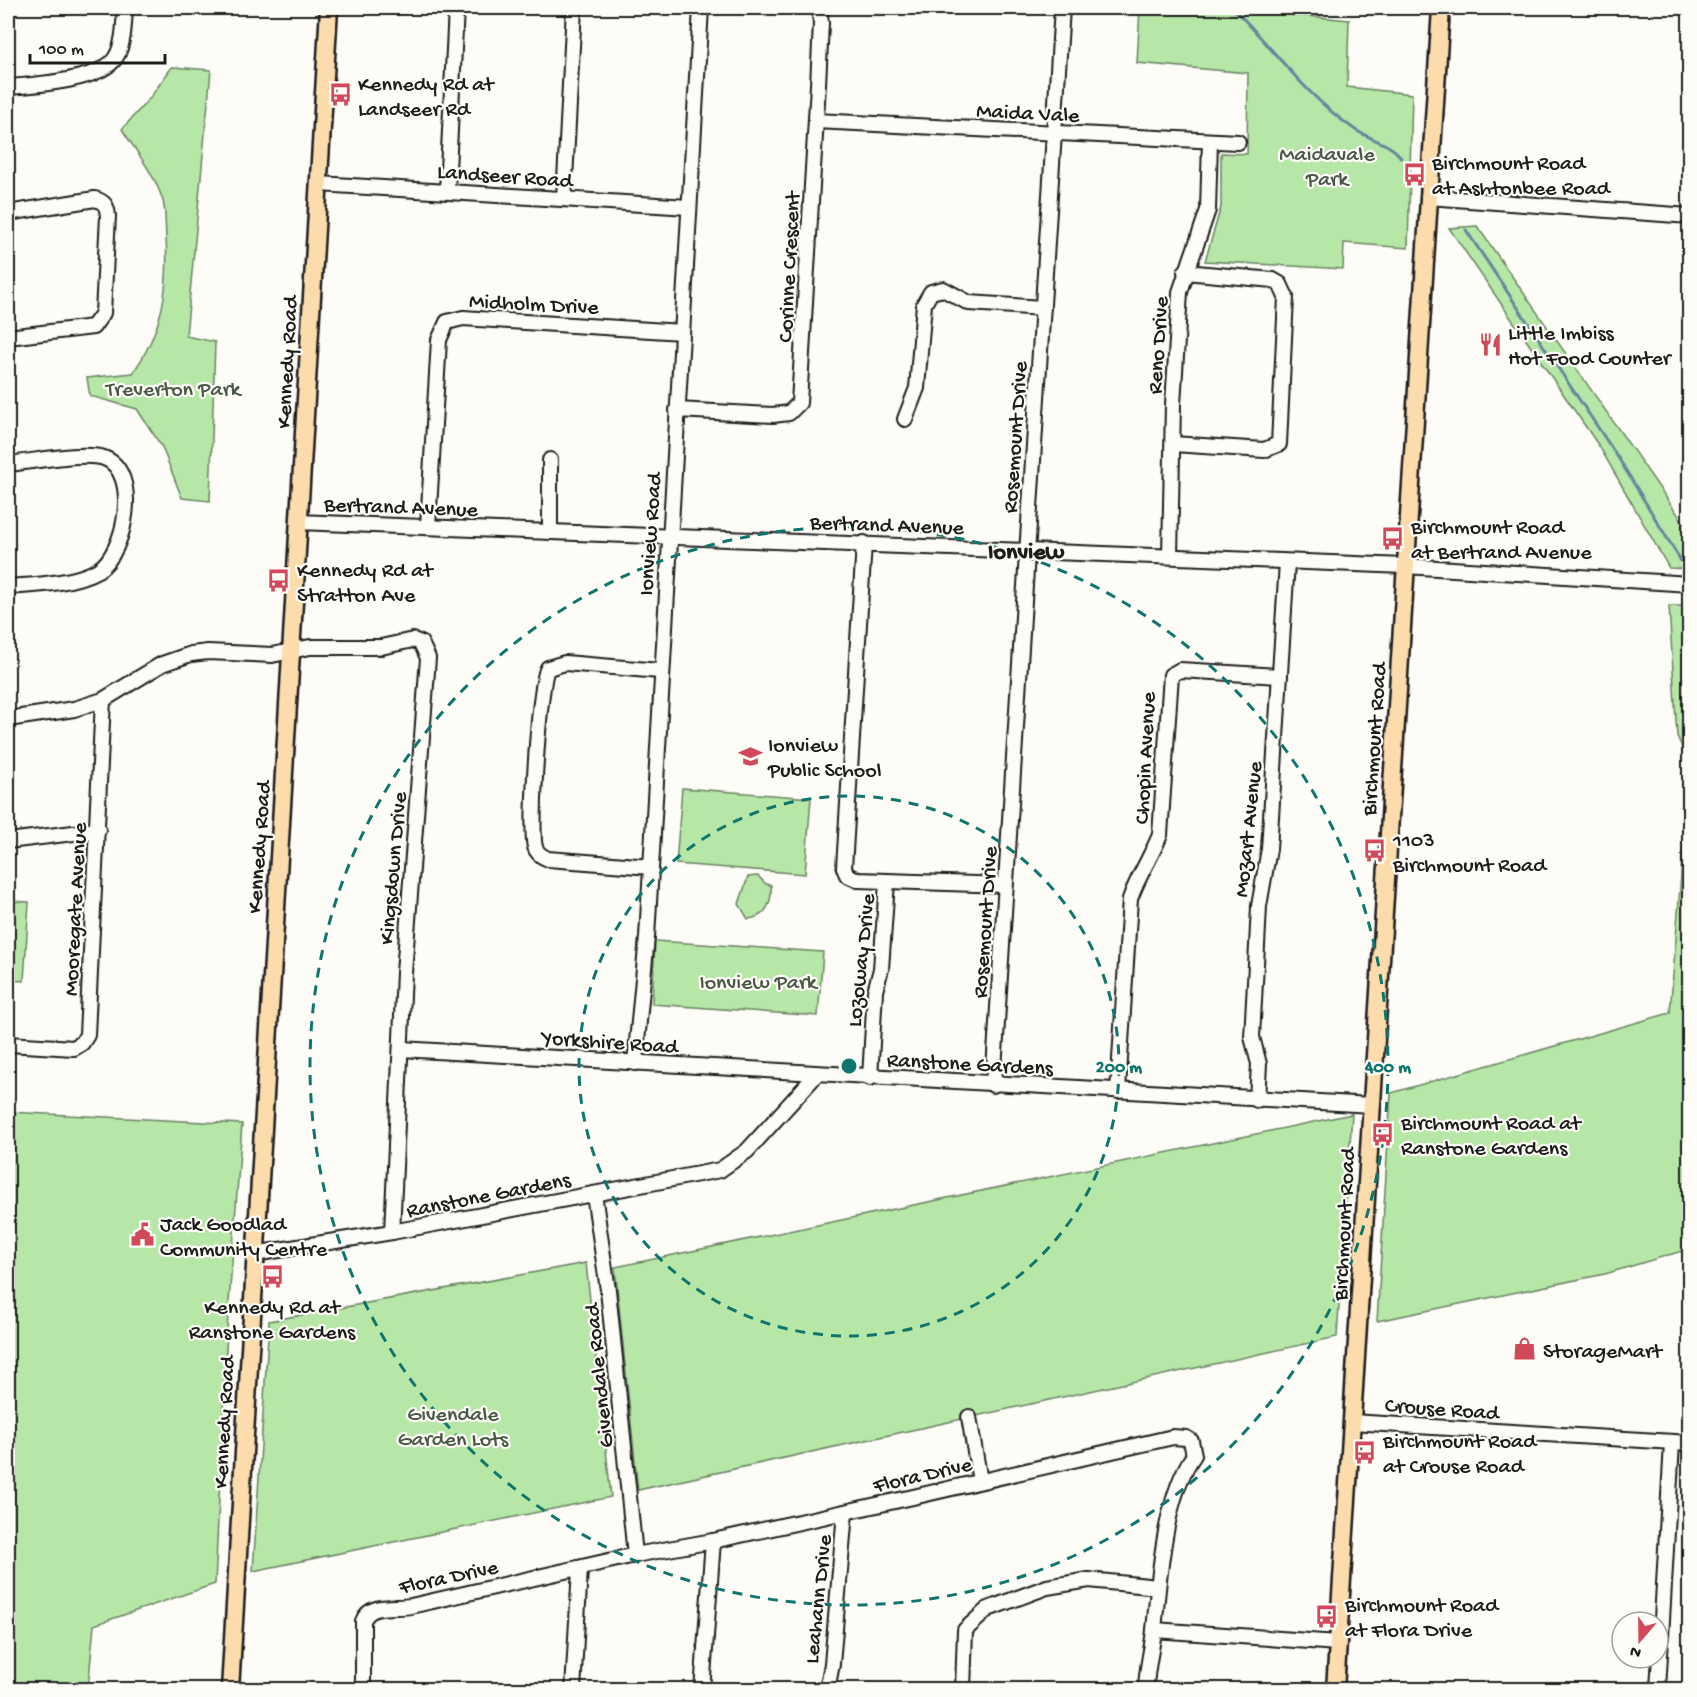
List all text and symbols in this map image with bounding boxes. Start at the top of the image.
scale bar [30,27,165,65]
text: 100 m [38,40,84,61]
place label: Kennedy Rd at Landseer Rd [358,73,496,124]
bus stop icon: Kennedy Rd at Landseer Rd [327,82,353,108]
street label: Maida Vale [976,99,1081,131]
park label: Maidavale Park [1279,143,1375,194]
place label: Birchmount Road at Ashtonbee Road [1431,152,1612,203]
street label: Landseer Road [436,160,575,196]
bus stop icon: Birchmount Road at Ashtonbee Road [1401,161,1427,187]
street label: Corinne Crescent [774,189,808,343]
street label: Midholm Drive [468,290,600,322]
street label: Kennedy Road [273,293,306,429]
street label: Reno Drive [1144,295,1176,395]
place label: Little Imbiss Hot Food Counter [1508,322,1673,373]
restaurant icon: Little Imbiss Hot Food Counter [1477,331,1503,357]
street label: Rosemount Drive [999,360,1035,514]
park label: Treverton Park [104,378,242,404]
street label: Ionview Road [635,470,669,597]
street label: Bertrand Avenue [322,493,479,525]
street label: Bertrand Avenue [808,511,965,543]
place label: Birchmount Road at Bertrand Avenue [1410,516,1592,567]
bus stop icon: Birchmount Road at Bertrand Avenue [1380,525,1406,551]
district label: Ionview [988,539,1065,568]
place label: Kennedy Rd at Stratton Ave [297,559,435,610]
bus stop icon: Kennedy Rd at Stratton Ave [266,568,292,594]
street label: Birchmount Road [1358,660,1394,818]
street label: Chopin Avenue [1131,691,1163,825]
place label: Ionview Public School [767,734,882,785]
school or university icon: Ionview Public School [737,743,763,769]
street label: Mozart Avenue [1230,759,1270,899]
street label: Kennedy Road [243,778,279,914]
street label: Kingsdown Drive [375,790,415,946]
street label: Mooregate Avenue [59,821,95,997]
place label: 1103 Birchmount Road [1392,829,1548,880]
bus stop icon: 1103 Birchmount Road [1362,838,1388,864]
street label: Rosemount Drive [969,845,1005,999]
street label: Lozoway Drive [843,892,883,1028]
park label: Ionview Park [699,971,819,997]
street label: Yorkshire Road [539,1026,681,1062]
street label: Ranstone Gardens [886,1049,1054,1083]
centre of rings [839,1056,859,1076]
text: 200 m [1096,1058,1142,1079]
text: 400 m [1364,1058,1411,1079]
place label: Birchmount Road at Ranstone Gardens [1400,1112,1583,1163]
bus stop icon: Birchmount Road at Ranstone Gardens [1370,1121,1396,1147]
street label: Birchmount Road [1329,1145,1363,1302]
street label: Ranstone Gardens [405,1168,574,1226]
place label: Jack Goodlad Community Centre [160,1213,328,1264]
public building icon: Jack Goodlad Community Centre [129,1222,155,1248]
bus stop icon: Kennedy Rd at Ranstone Gardens [259,1263,285,1289]
place label: Kennedy Rd at Ranstone Gardens [189,1296,356,1347]
street label: Givendale Road [580,1300,621,1449]
shop icon: StorageMart [1512,1336,1538,1362]
place label: StorageMart [1543,1340,1664,1366]
street label: Kennedy Road [210,1353,243,1489]
street label: Crouse Road [1384,1394,1502,1428]
park label: Givendale Garden Lots [398,1403,509,1454]
place label: Birchmount Road at Crouse Road [1382,1430,1538,1481]
bus stop icon: Birchmount Road at Crouse Road [1352,1439,1378,1465]
street label: Flora Drive [870,1453,976,1501]
street label: Leahann Drive [800,1533,840,1665]
street label: Flora Drive [396,1556,501,1602]
place label: Birchmount Road at Flora Drive [1344,1594,1500,1645]
bus stop icon: Birchmount Road at Flora Drive [1314,1603,1340,1629]
north arrow [1610,1610,1670,1670]
text: N [1627,1640,1644,1662]

